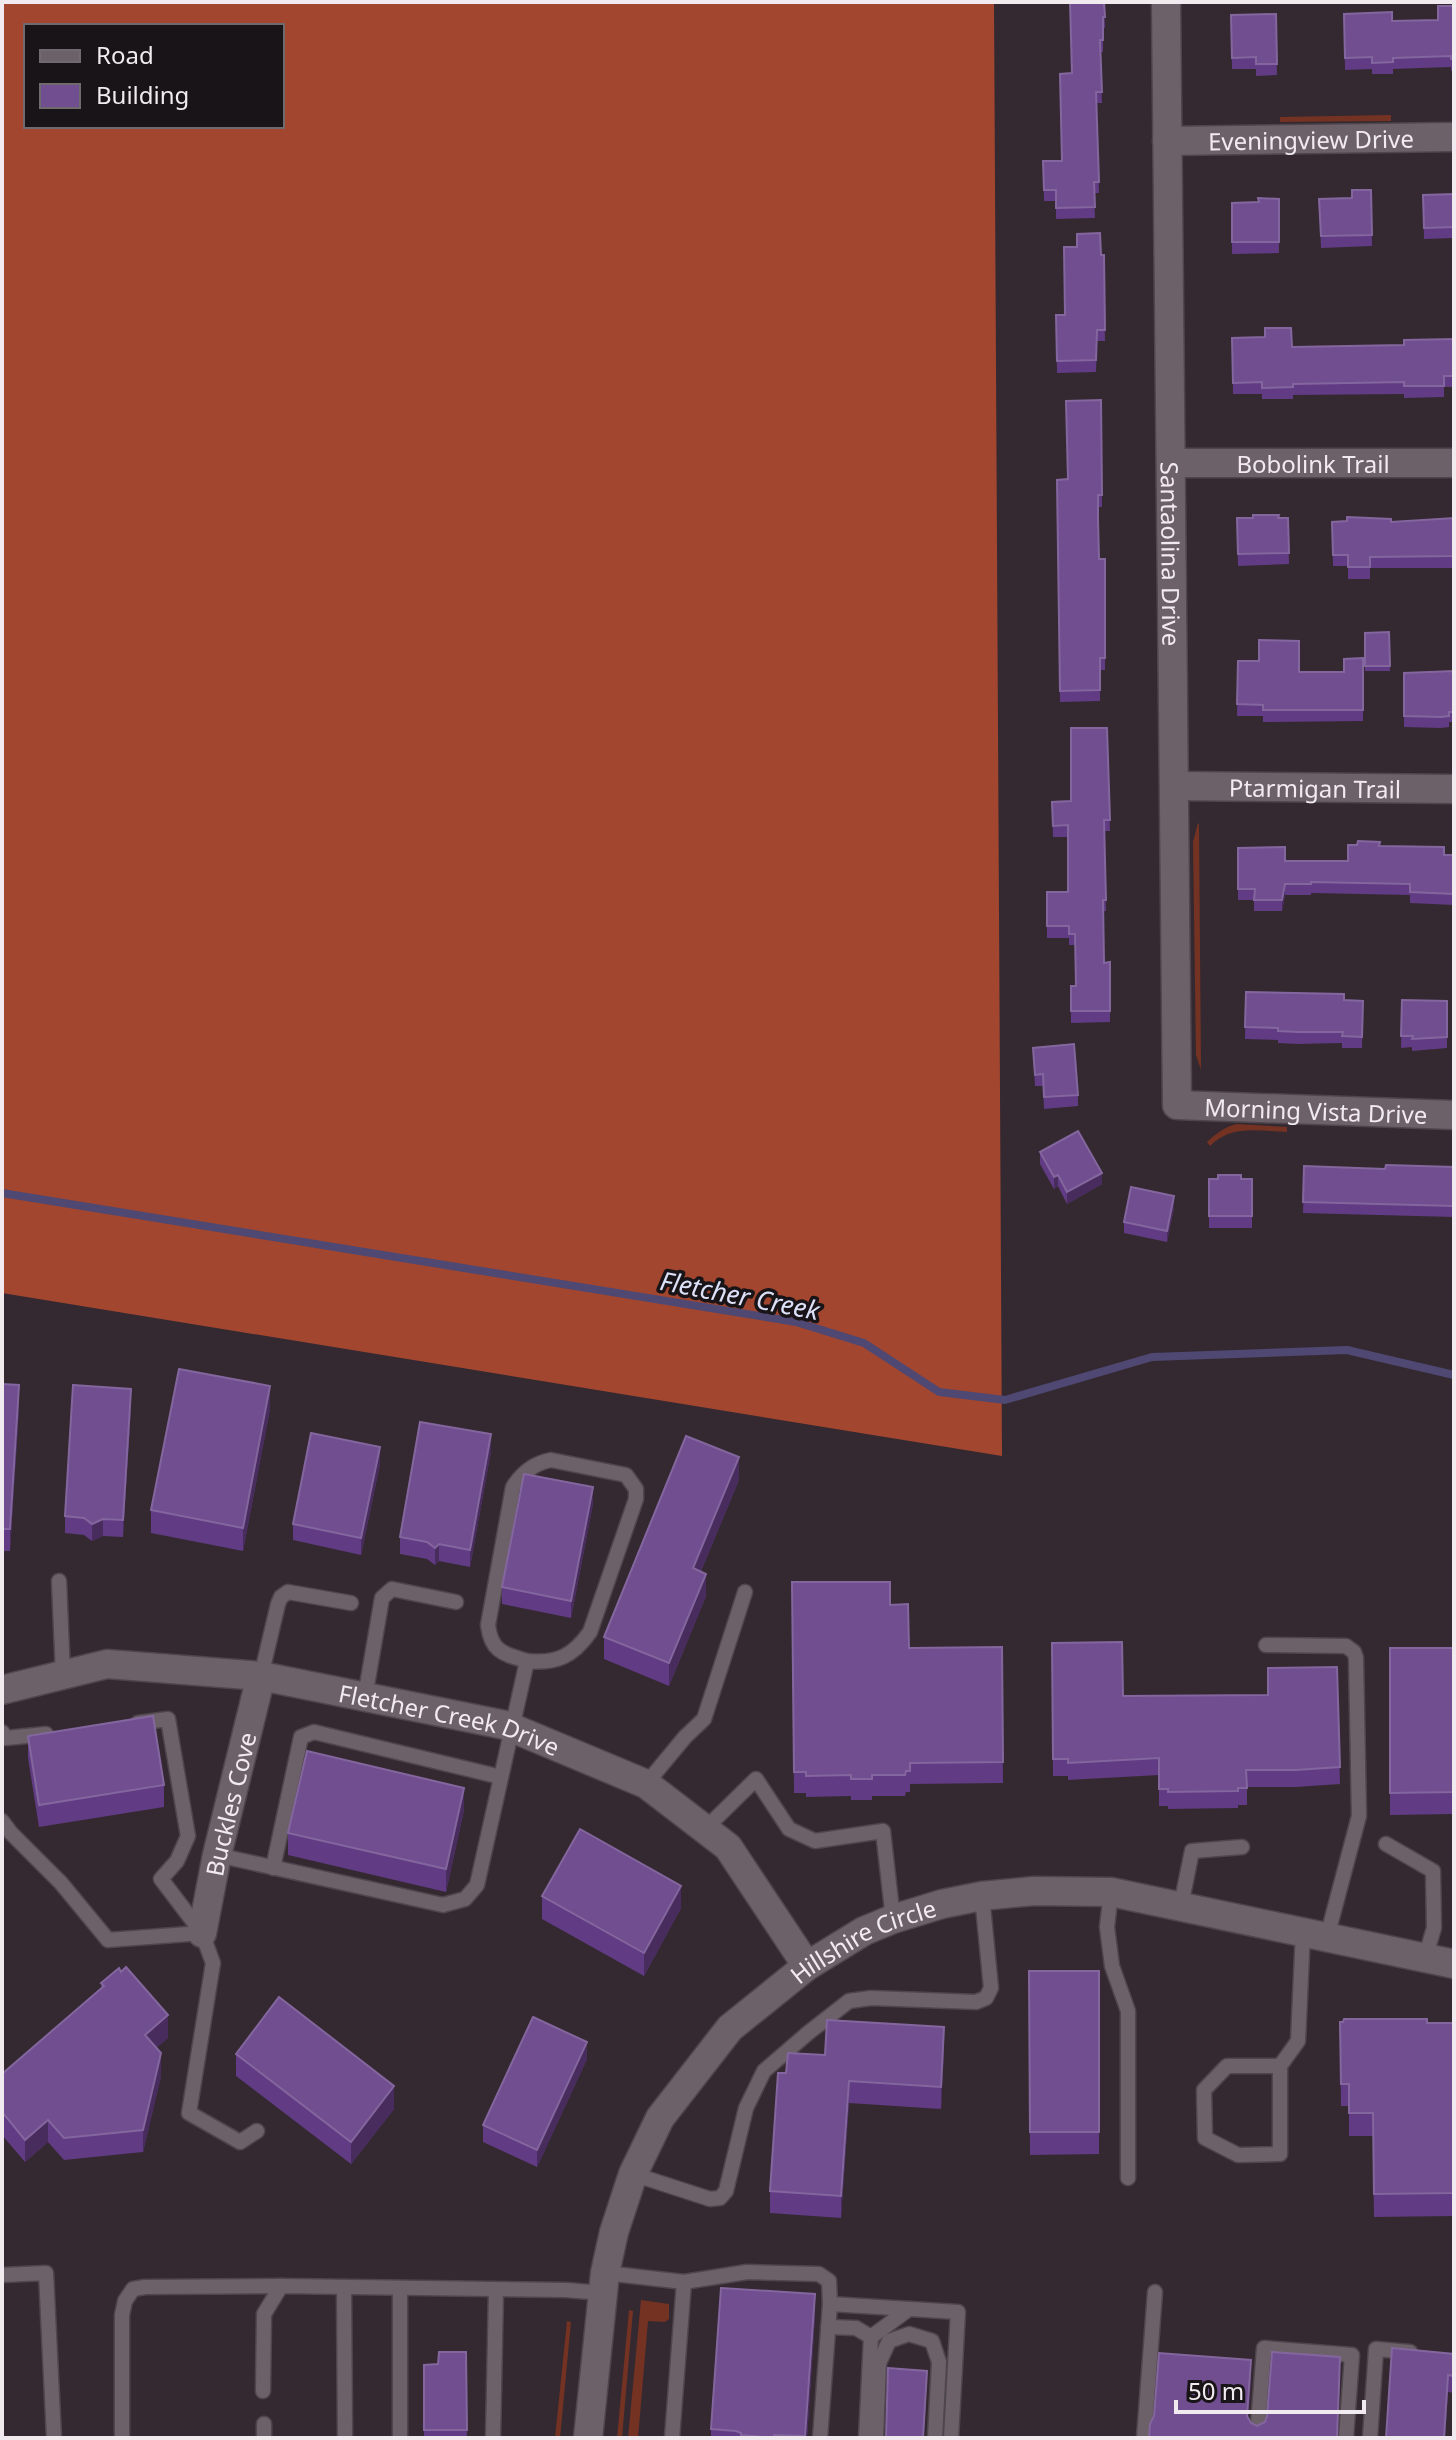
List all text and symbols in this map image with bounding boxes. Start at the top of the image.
legend [24,24,284,128]
text: Road [96,38,154,71]
text: Building [96,78,189,111]
street label: Eveningview Drive [1208,121,1414,157]
street label: Bobolink Trail [1236,447,1390,480]
street label: Santaolina Drive [1154,462,1189,646]
street label: Ptarmigan Trail [1229,770,1401,805]
street label: Morning Vista Drive [1204,1090,1428,1131]
water label: Fletcher Creek [657,1262,824,1328]
street label: Fletcher Creek Drive [336,1676,565,1763]
street label: Buckles Cove [197,1728,263,1879]
street label: Hillshire Circle [783,1890,940,1990]
scale bar [1176,2364,1364,2414]
text: 50 m [1188,2374,1244,2407]

